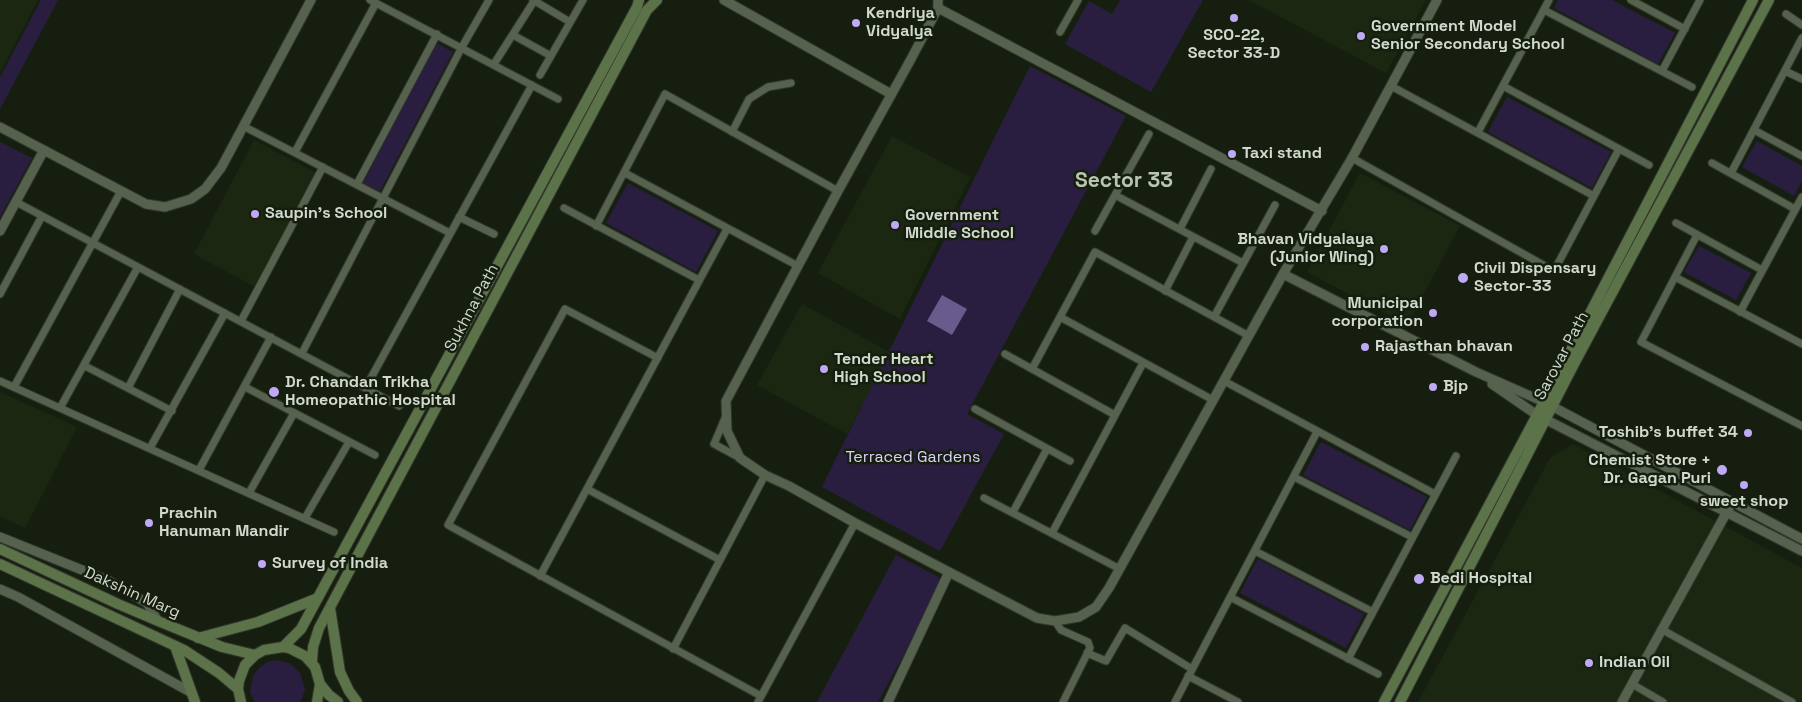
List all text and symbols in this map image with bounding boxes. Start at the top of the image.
place label: Kendriya Vidyalya [866,4,935,42]
marker: SCO-22, Sector 33-D [1228,12,1240,24]
marker: Kendriya Vidyalya [850,17,862,29]
place label: Government Model Senior Secondary School [1371,17,1565,55]
place label: SCO-22, Sector 33-D [1188,26,1280,64]
marker: Government Model Senior Secondary School [1355,30,1367,42]
place label: Taxi stand [1242,144,1322,164]
marker: Taxi stand [1226,148,1238,160]
district label: Sector 33 [1075,168,1173,194]
place label: Saupin's School [265,204,387,224]
place label: Government Middle School [905,206,1014,244]
marker: Saupin's School [249,208,261,220]
marker: Government Middle School [889,219,901,231]
place label: Bhavan Vidyalaya (Junior Wing) [1237,230,1374,268]
marker: Bhavan Vidyalaya (Junior Wing) [1378,243,1390,255]
place label: Civil Dispensary Sector-33 [1474,259,1596,297]
street label: Sukhna Path [441,261,503,355]
marker: Civil Dispensary Sector-33 [1456,271,1470,285]
place label: Municipal corporation [1331,294,1423,332]
marker: Municipal corporation [1427,307,1439,319]
street label: Sarovar Path [1531,309,1593,403]
place label: Rajasthan bhavan [1375,337,1513,357]
marker: Rajasthan bhavan [1359,341,1371,353]
place label: Tender Heart High School [834,350,933,388]
marker: Tender Heart High School [818,363,830,375]
place label: Dr. Chandan Trikha Homeopathic Hospital [285,373,456,411]
place label: Bjp [1443,377,1468,397]
marker: Bjp [1427,381,1439,393]
marker: Dr. Chandan Trikha Homeopathic Hospital [267,385,281,399]
place label: Toshib's buffet 34 [1599,423,1738,443]
marker: Toshib's buffet 34 [1742,427,1754,439]
park label: Terraced Gardens [845,448,981,468]
place label: Chemist Store + Dr. Gagan Puri [1588,451,1711,489]
marker: Chemist Store + Dr. Gagan Puri [1715,463,1729,477]
marker: sweet shop [1738,479,1750,491]
place label: sweet shop [1700,492,1788,512]
place label: Prachin Hanuman Mandir [159,504,289,542]
marker: Prachin Hanuman Mandir [143,517,155,529]
place label: Survey of India [272,554,388,574]
marker: Survey of India [256,558,268,570]
street label: Dakshin Marg [81,563,183,623]
place label: Bedi Hospital [1430,569,1532,589]
marker: Bedi Hospital [1412,572,1426,586]
place label: Indian Oil [1599,653,1670,673]
marker: Indian Oil [1583,657,1595,669]

